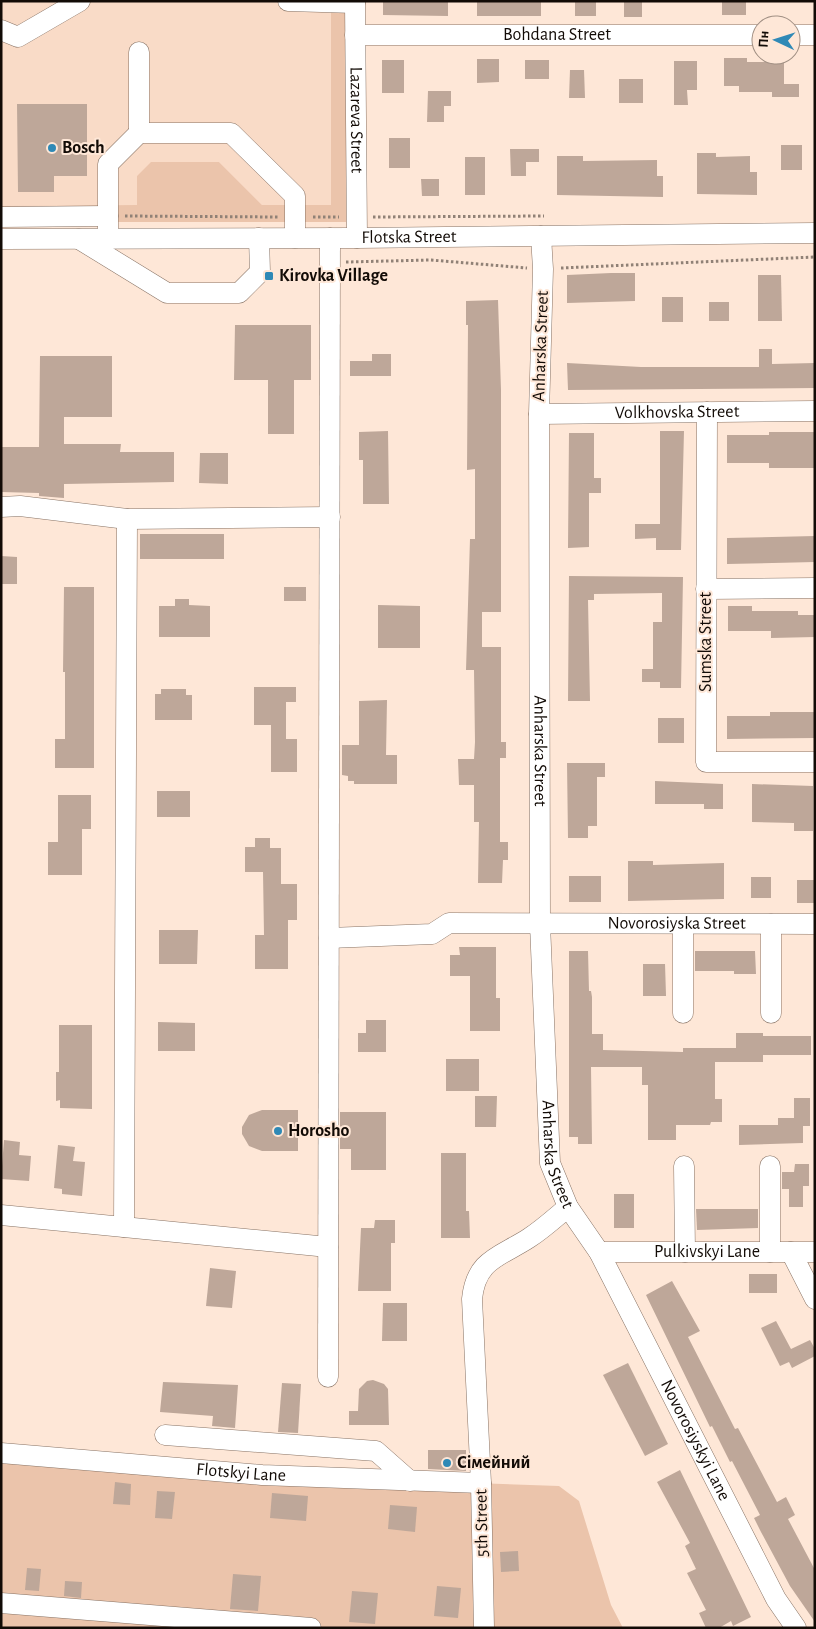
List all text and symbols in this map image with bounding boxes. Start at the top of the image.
north arrow [751,15,801,65]
street label: Bohdana Street [503,26,611,44]
text: Пн [756,30,772,48]
street label: Lazareva Street [347,67,365,174]
place label: Bosch [62,139,105,157]
marker: Bosch [46,142,58,154]
street label: Flotska Street [361,228,457,247]
place label: Kirovka Village [279,267,388,285]
marker: Kirovka Village [263,270,275,282]
street label: Anharska Street [530,290,552,402]
street label: Volkhovska Street [615,403,740,422]
street label: Sumska Street [697,592,715,692]
street label: Anharska Street [531,695,549,807]
street label: Novorosiyska Street [608,914,746,933]
street label: Anharska Street [538,1100,577,1211]
place label: Horosho [288,1122,350,1140]
marker: Horosho [272,1125,284,1137]
street label: Pulkivskyi Lane [654,1243,760,1261]
street label: Novorosiyskyi Lane [657,1377,733,1504]
place label: Сімейний [457,1454,530,1472]
marker: Сімейний [441,1457,453,1469]
street label: Flotskyi Lane [196,1460,286,1485]
street label: 5th Street [472,1489,492,1557]

